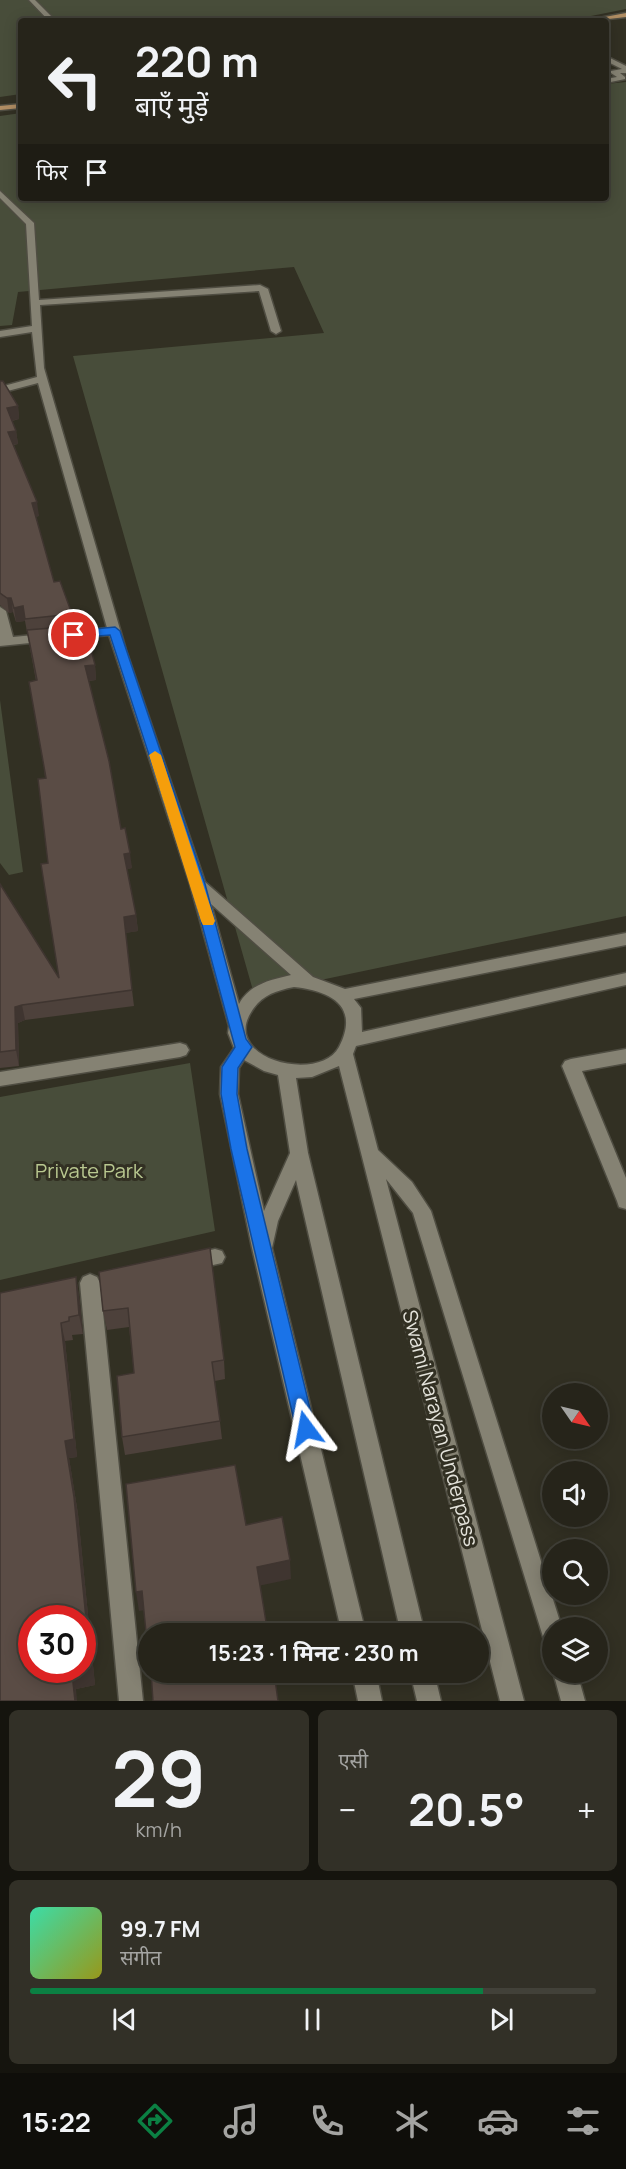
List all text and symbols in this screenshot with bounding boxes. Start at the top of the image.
text: 220 m [135,32,259,90]
icon: left [36,42,114,120]
text: बाएँ मुड़ें [135,87,208,124]
icon: arrive [80,156,113,189]
text: फिर [36,157,68,187]
pin [48,609,99,660]
icon: arrive [57,618,90,651]
park label: Private Park [35,1157,144,1184]
street label: Swami Narayan Underpass [396,1307,486,1549]
north arrow [542,1383,608,1449]
map controls [542,1383,608,1683]
position arrow [274,1397,338,1461]
button: sound [542,1461,608,1527]
button: search [542,1539,608,1605]
speed limit sign: 30 [18,1605,96,1683]
button: layers [542,1617,608,1683]
text: 15:23 · 1 मिनट · 230 m [208,1638,419,1668]
text: 29 [111,1724,206,1830]
text: एसी [339,1747,368,1774]
text: 20.5° [408,1778,525,1840]
text: − [339,1787,356,1832]
text: + [577,1787,596,1832]
text: km/h [135,1816,182,1843]
text: 99.7 FM [120,1914,200,1944]
text: संगीत [120,1944,161,1971]
icon: previous [108,2003,141,2036]
icon: pause [296,2003,329,2036]
icon: next [485,2003,518,2036]
icon: directions [134,2100,176,2142]
icon: music [220,2100,262,2142]
icon: phone [306,2100,348,2142]
icon: climate [391,2100,433,2142]
icon: car [477,2100,519,2142]
icon: filters [562,2100,604,2142]
text: 15:22 [22,2103,91,2140]

